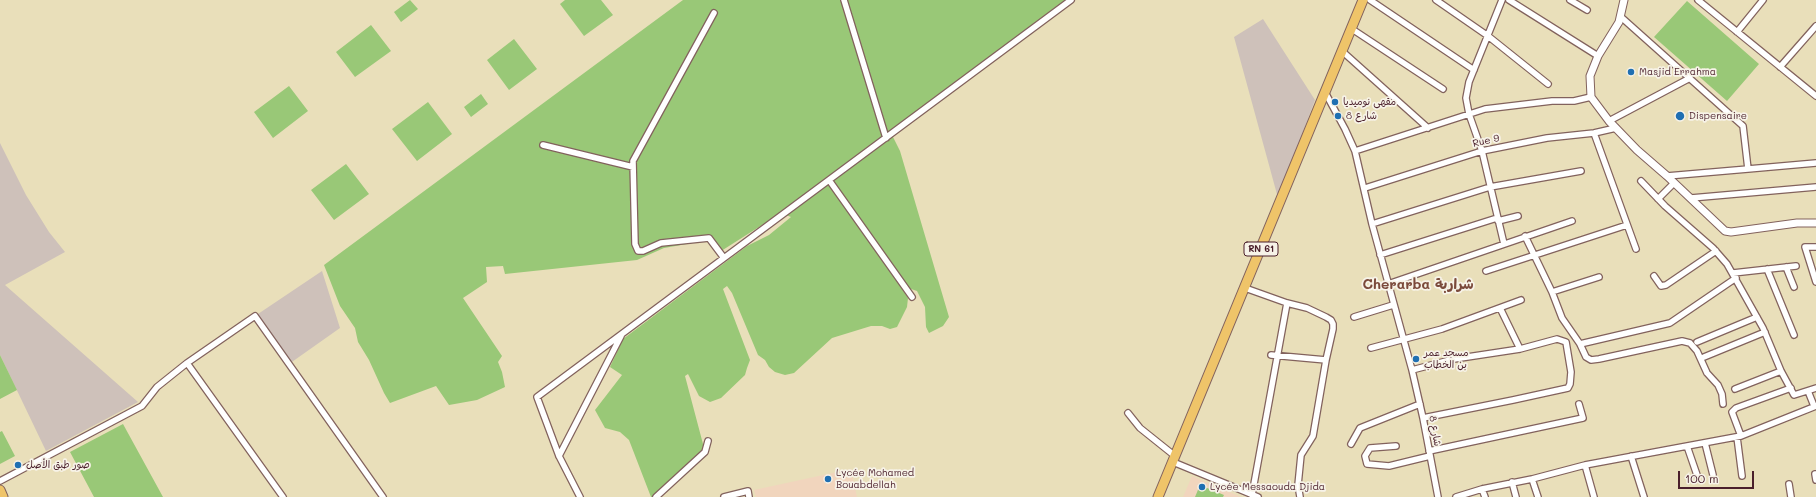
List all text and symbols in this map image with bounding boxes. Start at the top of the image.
place label: Masjid Errahma [1639,66,1716,78]
marker: Masjid Errahma [1626,67,1636,77]
place label: مقهى نوميديا [1343,96,1396,108]
marker: مقهى نوميديا [1330,97,1340,107]
place label: شارع 8 [1346,110,1377,122]
marker: Dispensaire [1674,110,1686,122]
place label: Dispensaire [1689,110,1747,122]
marker: شارع 8 [1333,111,1343,121]
street label: Rue 9 [1471,132,1501,150]
road number: RN 61 [1244,242,1278,256]
district label: Cherarba شراربة [1362,277,1474,293]
place label: مسجد عمر بن الخطاب [1424,347,1469,370]
marker: مسجد عمر بن الخطاب [1411,354,1421,364]
street label: شارع 8 [1426,415,1444,447]
place label: صور طبق الأصل [26,459,90,471]
marker: صور طبق الأصل [13,460,23,470]
scale bar [1680,463,1756,489]
place label: Lycée Mohamed Bouabdellah [836,467,914,490]
text: 100 m [1685,470,1719,486]
marker: Lycée Mohamed Bouabdellah [823,474,833,484]
place label: Lycée Messaouda Djida [1210,481,1325,493]
marker: Lycée Messaouda Djida [1197,482,1207,492]

